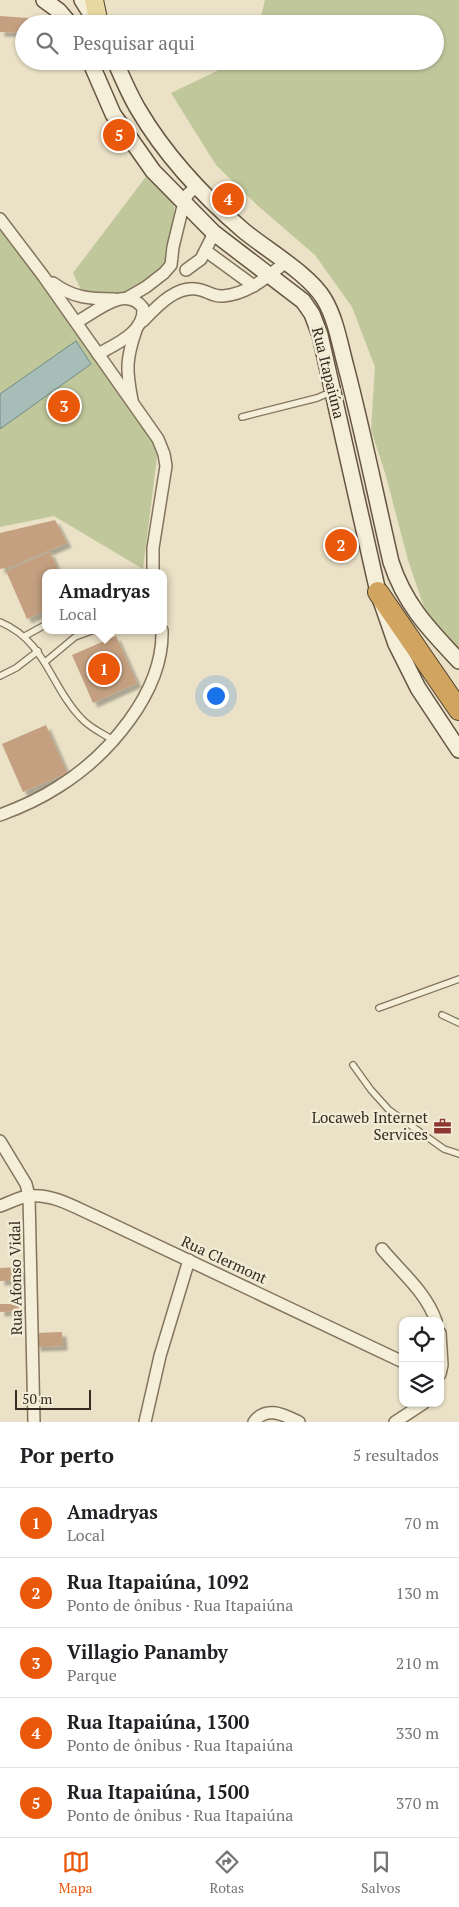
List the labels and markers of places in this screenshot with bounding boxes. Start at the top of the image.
pin: 5 [103,116,135,154]
pin: 4 [212,180,244,218]
pin: 3 [48,387,80,425]
pin: 2 [325,526,357,564]
pin: 1 [88,650,120,688]
place label: Locaweb Internet Services [312,1107,428,1144]
office icon: Locaweb Internet Services [432,1117,452,1137]

